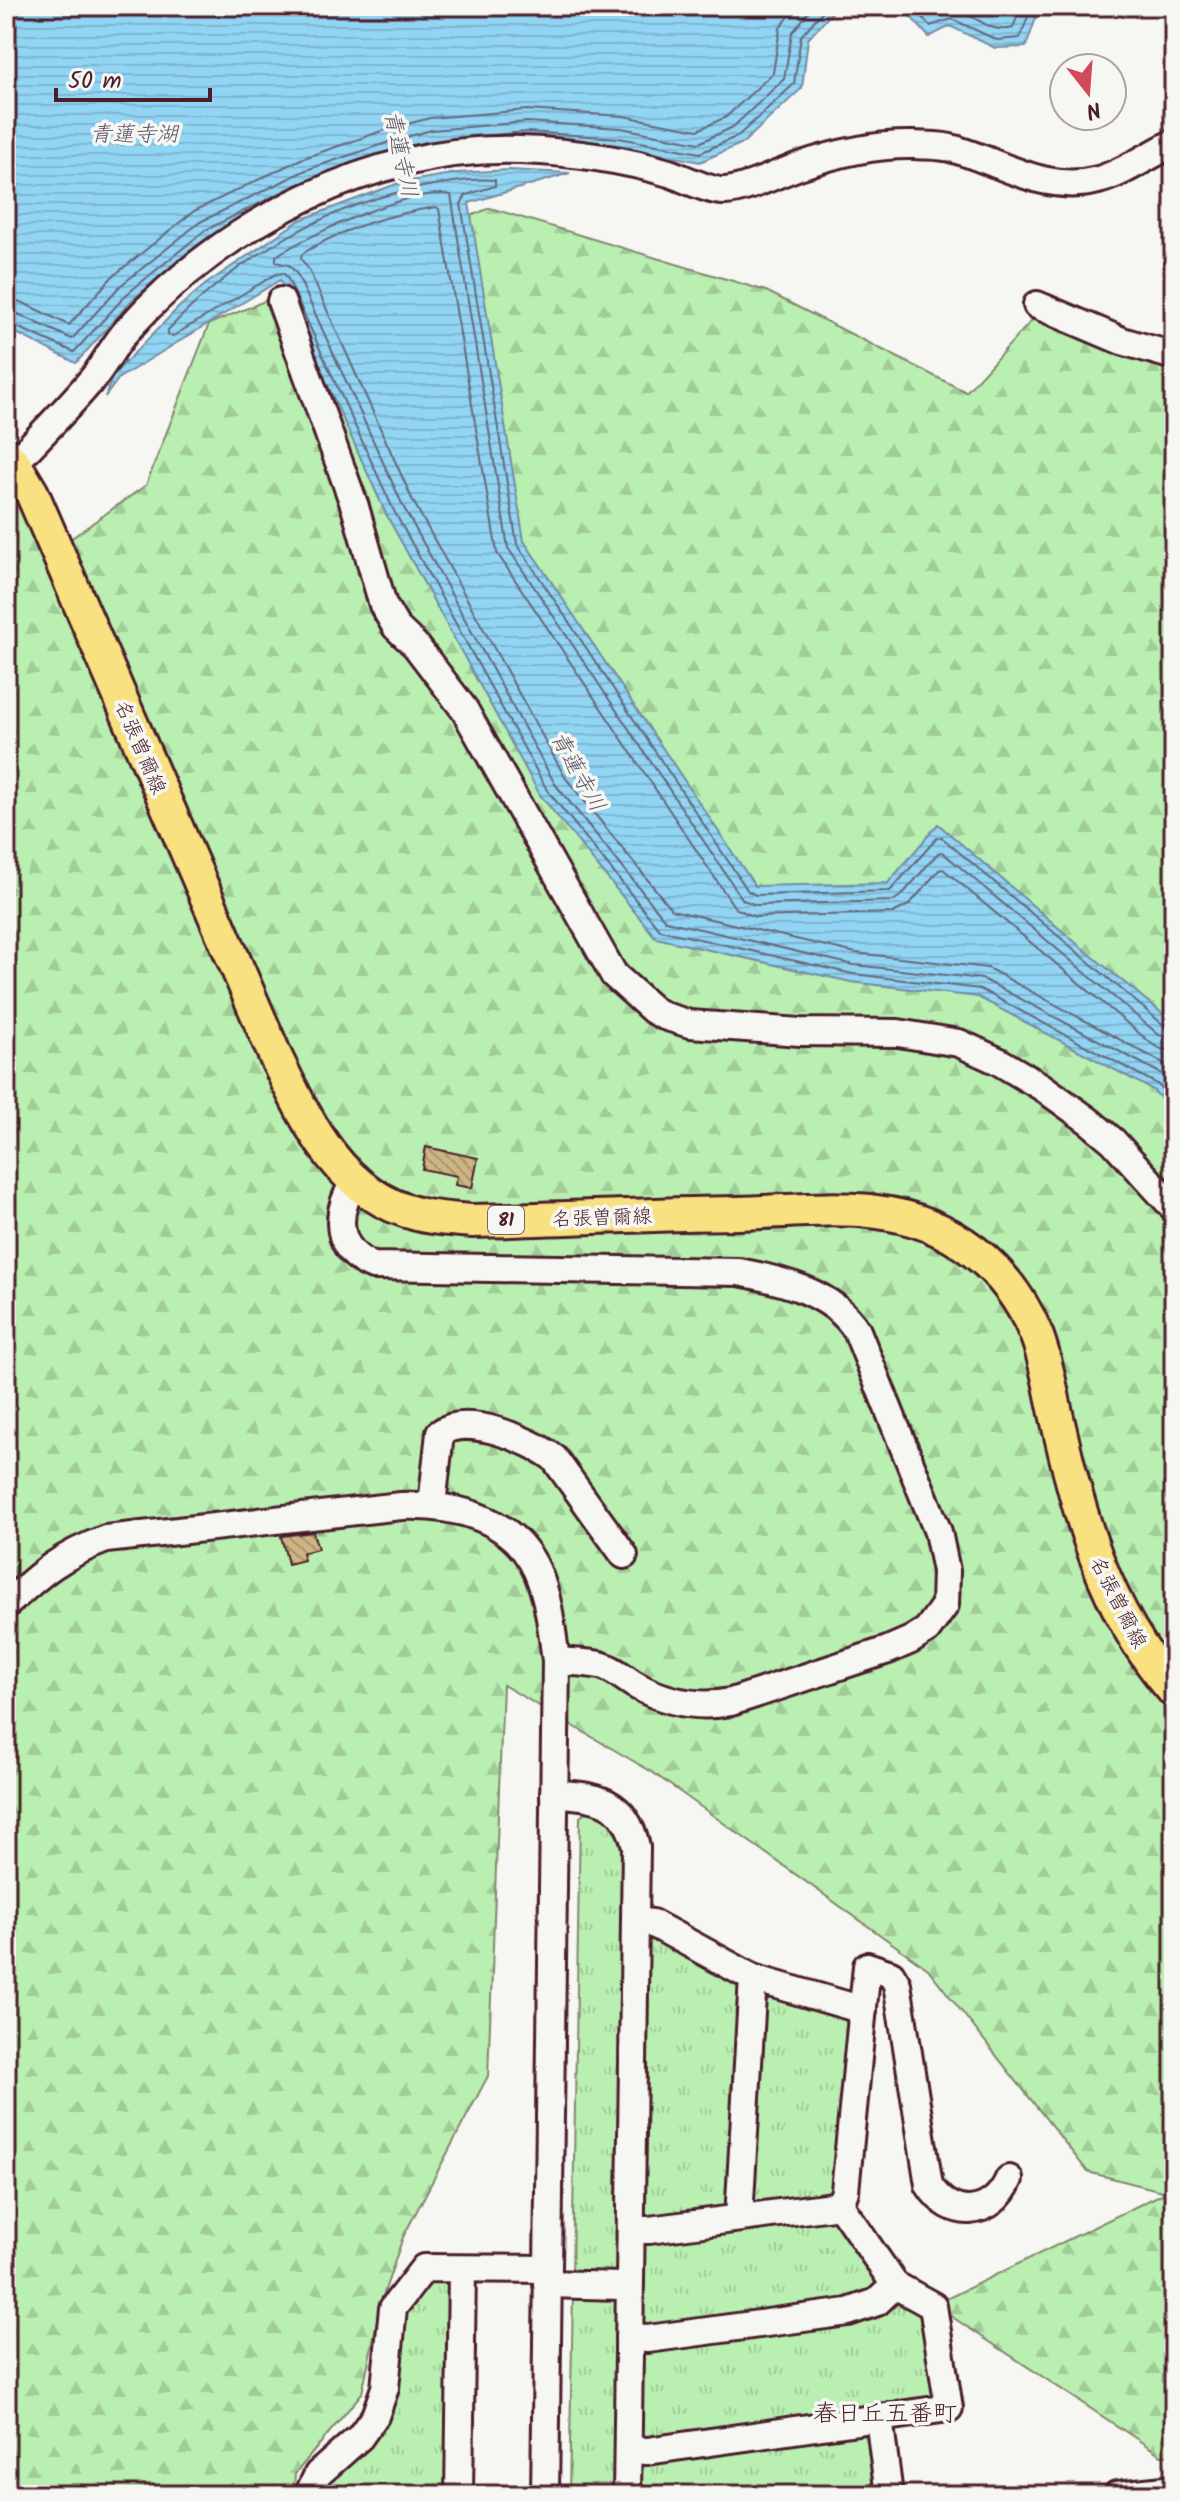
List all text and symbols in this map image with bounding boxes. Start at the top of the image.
scale bar [56,52,210,102]
north arrow [1048,52,1128,132]
text: 50 m [68,62,122,101]
text: N [1081,90,1105,128]
water label: 青蓮寺川 [373,108,426,201]
water label: 青蓮寺湖 [90,118,180,153]
street label: 名張曽爾線 [105,696,173,800]
water label: 青蓮寺川 [540,725,613,819]
street label: 名張曽爾線 [552,1201,653,1237]
road number: 81 [488,1206,524,1234]
street label: 名張曽爾線 [1080,1551,1154,1655]
district label: 春日丘五番町 [813,2395,957,2434]

